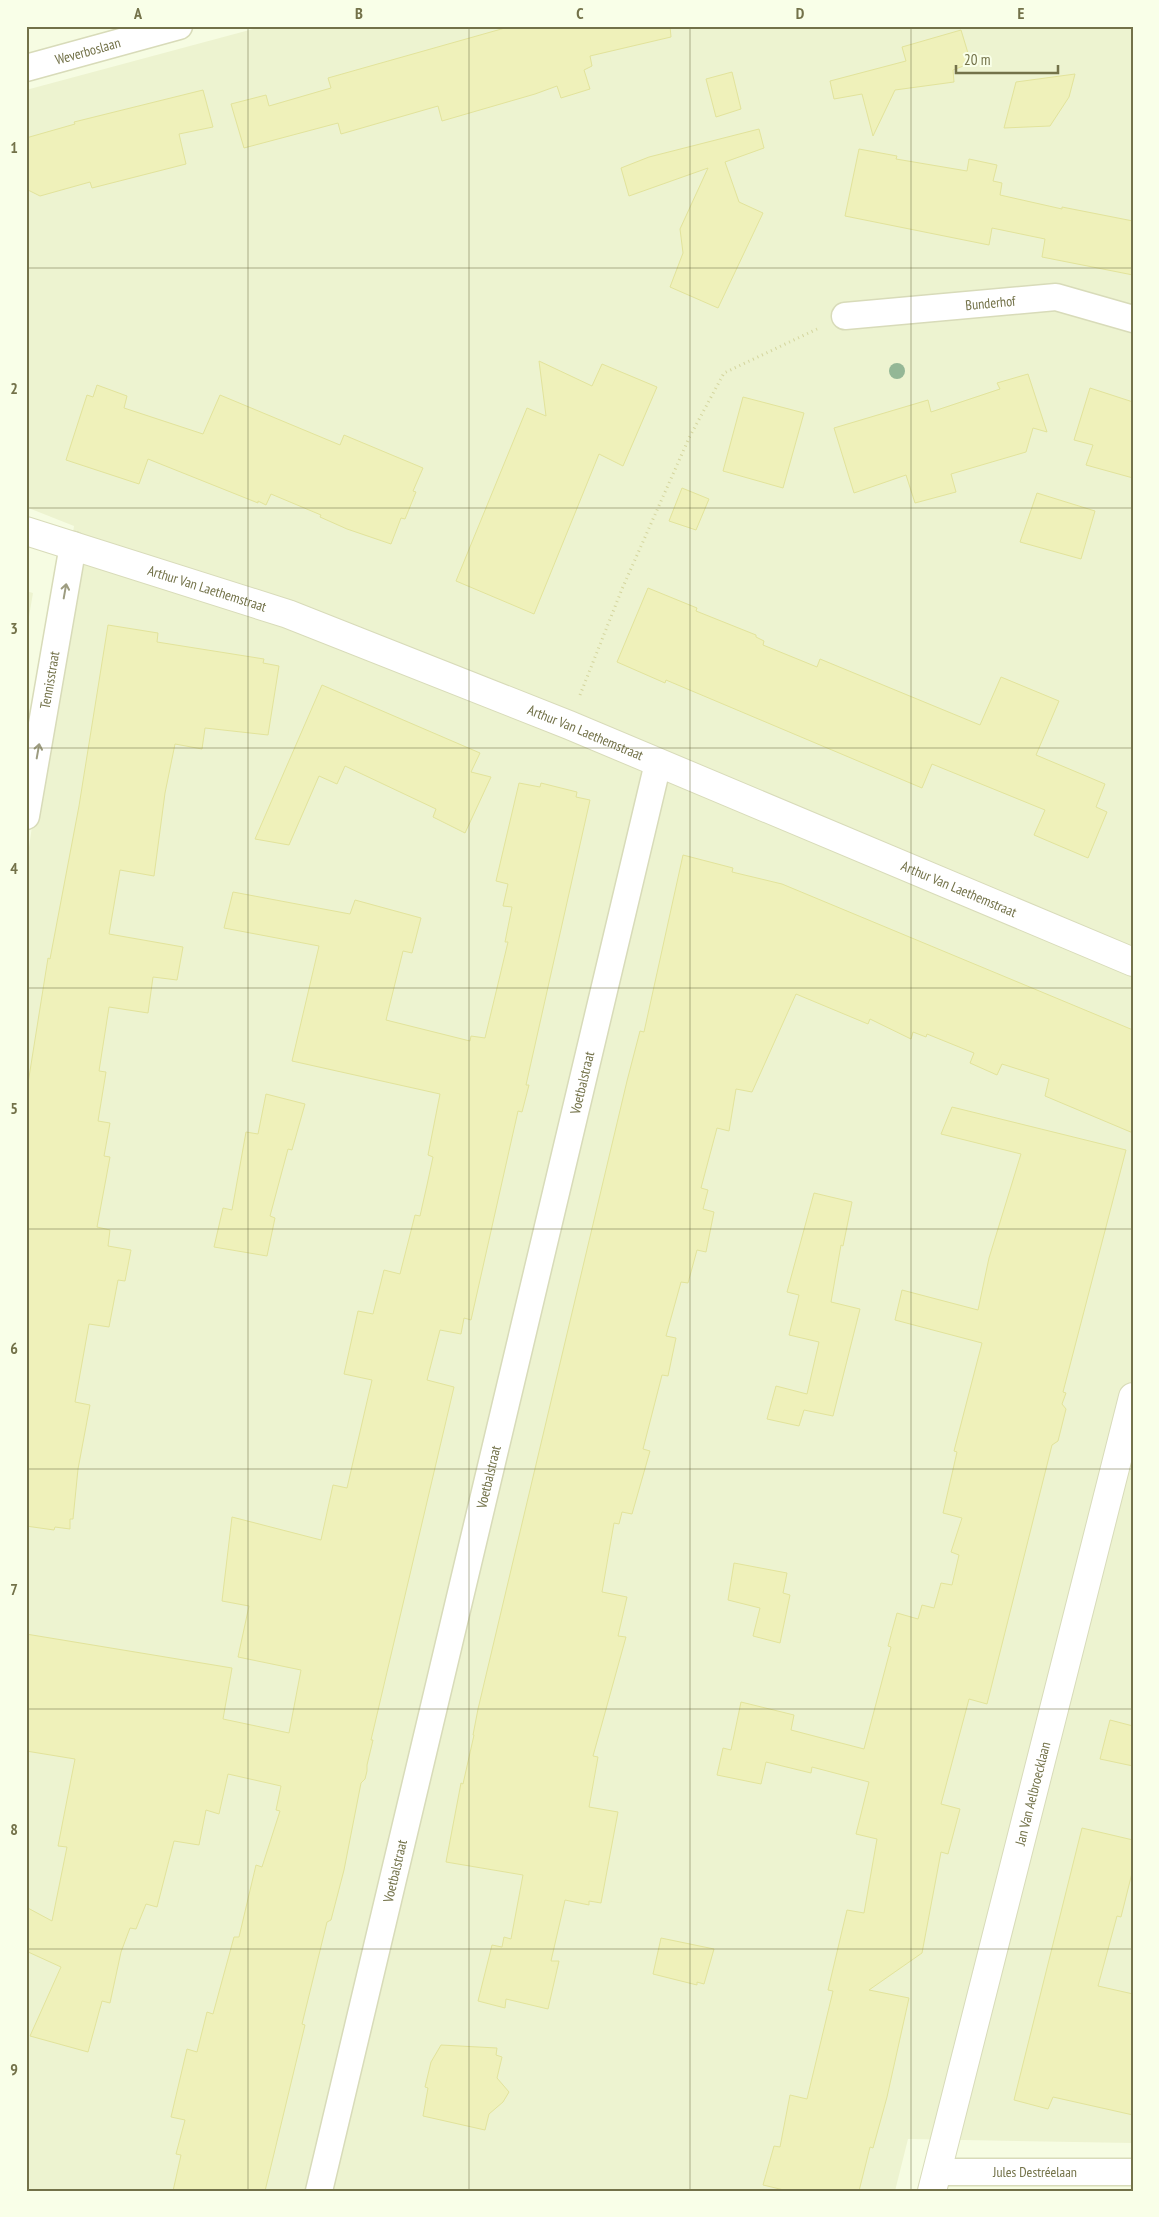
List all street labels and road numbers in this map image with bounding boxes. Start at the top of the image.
street label: Weverboslaan [53,34,122,69]
street label: Bunderhof [965,292,1017,314]
street label: Arthur Van Laethemstraat [146,561,269,616]
street label: Tennisstraat [36,650,63,710]
street label: Arthur Van Laethemstraat [525,701,646,764]
street label: Arthur Van Laethemstraat [899,857,1020,921]
street label: Voetbalstraat [566,1049,598,1117]
street label: Voetbalstraat [472,1444,505,1511]
street label: Jan Van Aelbroecklaan [1011,1740,1054,1848]
street label: Voetbalstraat [379,1838,411,1905]
street label: Jules Destréelaan [992,2163,1077,2181]

